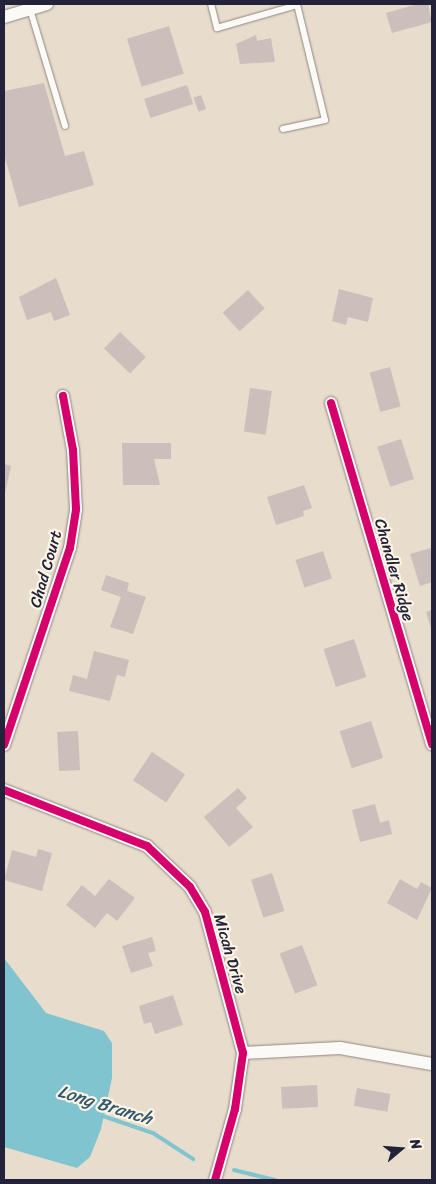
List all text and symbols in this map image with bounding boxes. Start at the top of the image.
street label: Chandler Ridge [370,516,418,624]
street label: Chad Court [26,528,66,610]
street label: Micah Drive [209,912,251,996]
water label: Long Branch [56,1081,154,1129]
north arrow [376,1124,426,1174]
text: N [402,1136,429,1153]

